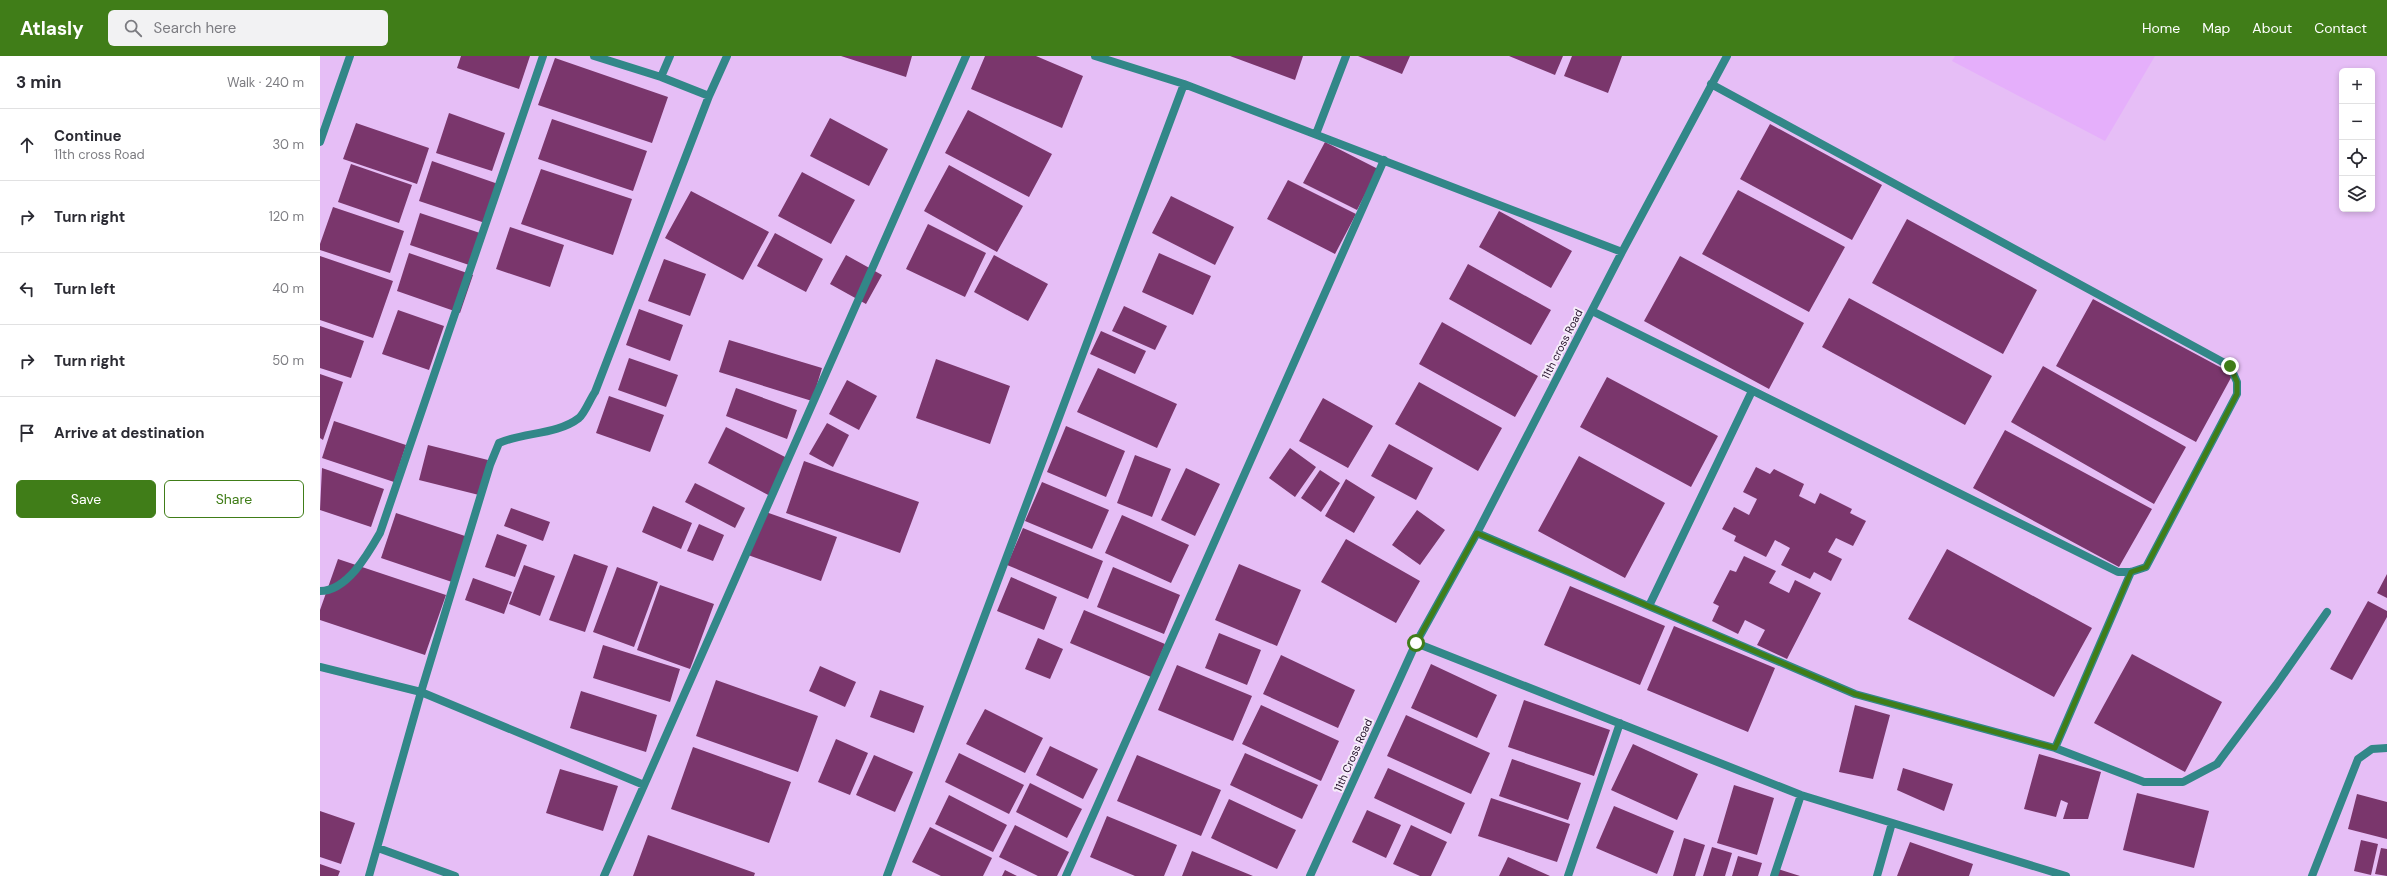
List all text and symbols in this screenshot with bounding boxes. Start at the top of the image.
search box [108,10,388,46]
text: Atlasly [20,16,84,41]
icon: search [122,17,144,39]
text: Search here [154,18,236,38]
text: Home [2142,19,2180,37]
text: Map [2202,19,2230,37]
text: About [2252,19,2292,37]
text: Contact [2314,19,2367,37]
map controls [2339,68,2375,212]
button: + [2339,68,2375,104]
text: 3 min [16,71,61,93]
text: Walk · 240 m [227,74,304,91]
button: − [2339,104,2375,140]
text: Continue [54,126,122,146]
icon: ahead [16,134,38,156]
text: 30 m [272,136,304,153]
button: locate [2339,140,2375,176]
text: 11th cross Road [54,146,145,163]
button: layers [2339,176,2375,212]
icon: right [16,206,38,228]
text: Turn right [54,207,125,227]
text: 120 m [269,208,304,225]
icon: left [16,278,38,300]
text: Turn left [54,279,115,299]
text: 40 m [272,280,304,297]
street label: 11th cross Road [1538,307,1586,381]
icon: right [16,350,38,372]
text: Turn right [54,351,125,371]
text: 50 m [272,352,304,369]
route end [2221,357,2239,375]
icon: arrive [16,422,38,444]
text: Arrive at destination [54,423,205,443]
button: Save [16,480,156,518]
button: Share [164,480,304,518]
route start [1407,634,1425,652]
street label: 11th Cross Road [1331,716,1375,794]

